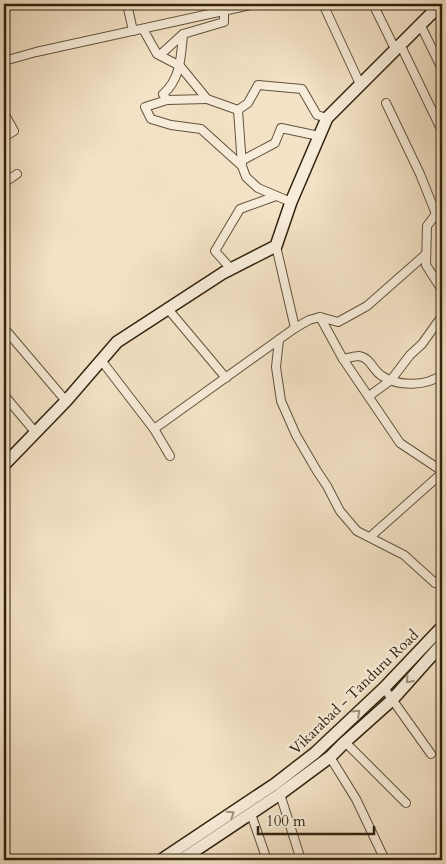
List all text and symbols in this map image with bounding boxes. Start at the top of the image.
street label: Vikarabad - Tanduru Road [285,625,423,759]
one-way arrow [406,674,415,683]
one-way arrow [352,710,361,719]
scale bar [258,804,375,836]
one-way arrow [225,811,234,820]
text: 100 m [266,811,306,831]

